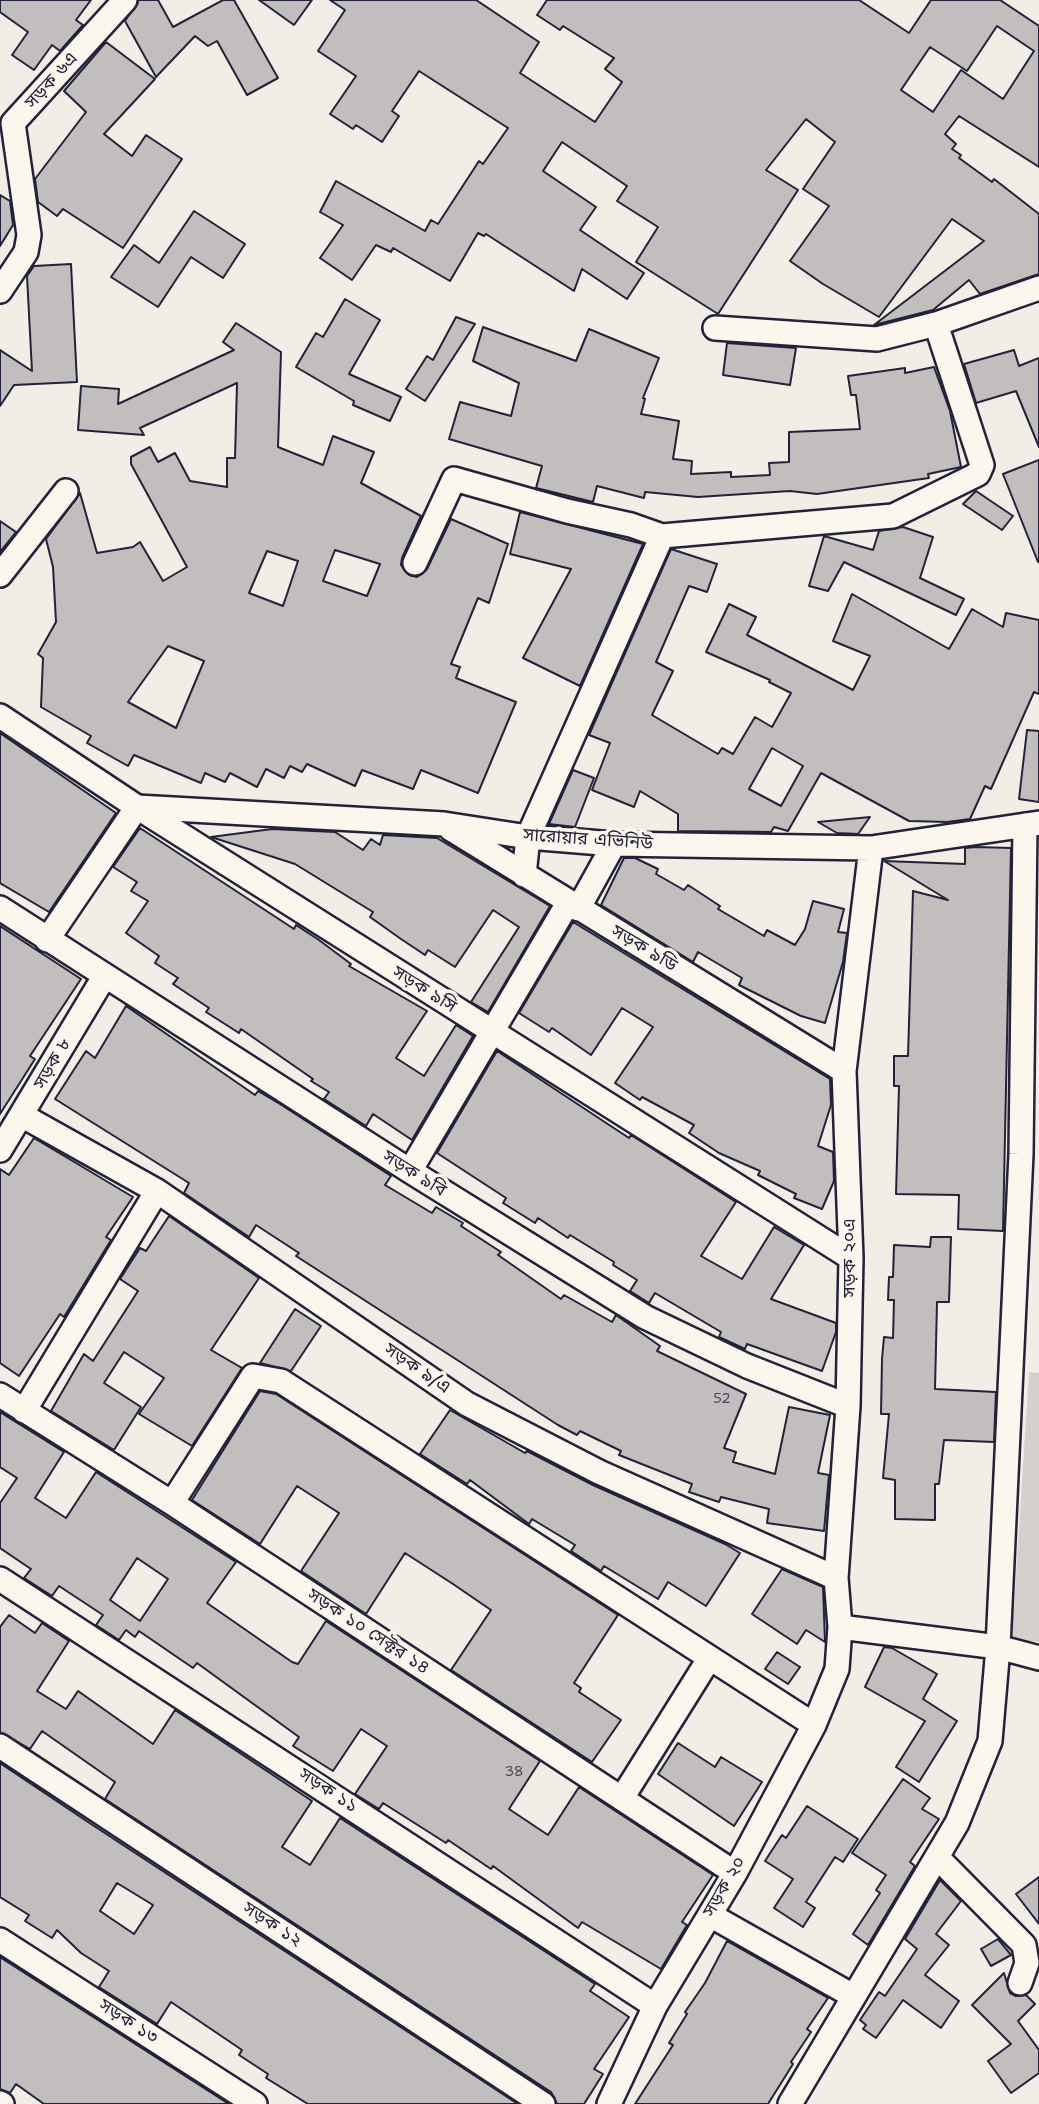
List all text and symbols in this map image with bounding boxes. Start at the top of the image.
street label: সড়ক ৬এ [21,48,83,114]
street label: সারোয়ার এভিনিউ [522,825,654,855]
street label: সড়ক ৯ডি [607,921,681,977]
street label: সড়ক ৯সি [388,962,460,1018]
street label: সড়ক ৮ [30,1035,76,1093]
street label: সড়ক ৯বি [378,1146,450,1202]
street label: সড়ক ২০এ [839,1218,861,1298]
street label: সড়ক ৯/এ [380,1339,454,1399]
house number: 52 [713,1391,731,1407]
street label: সড়ক ১০ সেক্টর ১৪ [303,1585,433,1679]
street label: সড়ক ১১ [294,1764,362,1818]
house number: 38 [504,1764,524,1780]
street label: সড়ক ২০ [699,1853,751,1921]
street label: সড়ক ১২ [238,1898,306,1952]
street label: সড়ক ১৩ [94,1995,162,2049]

